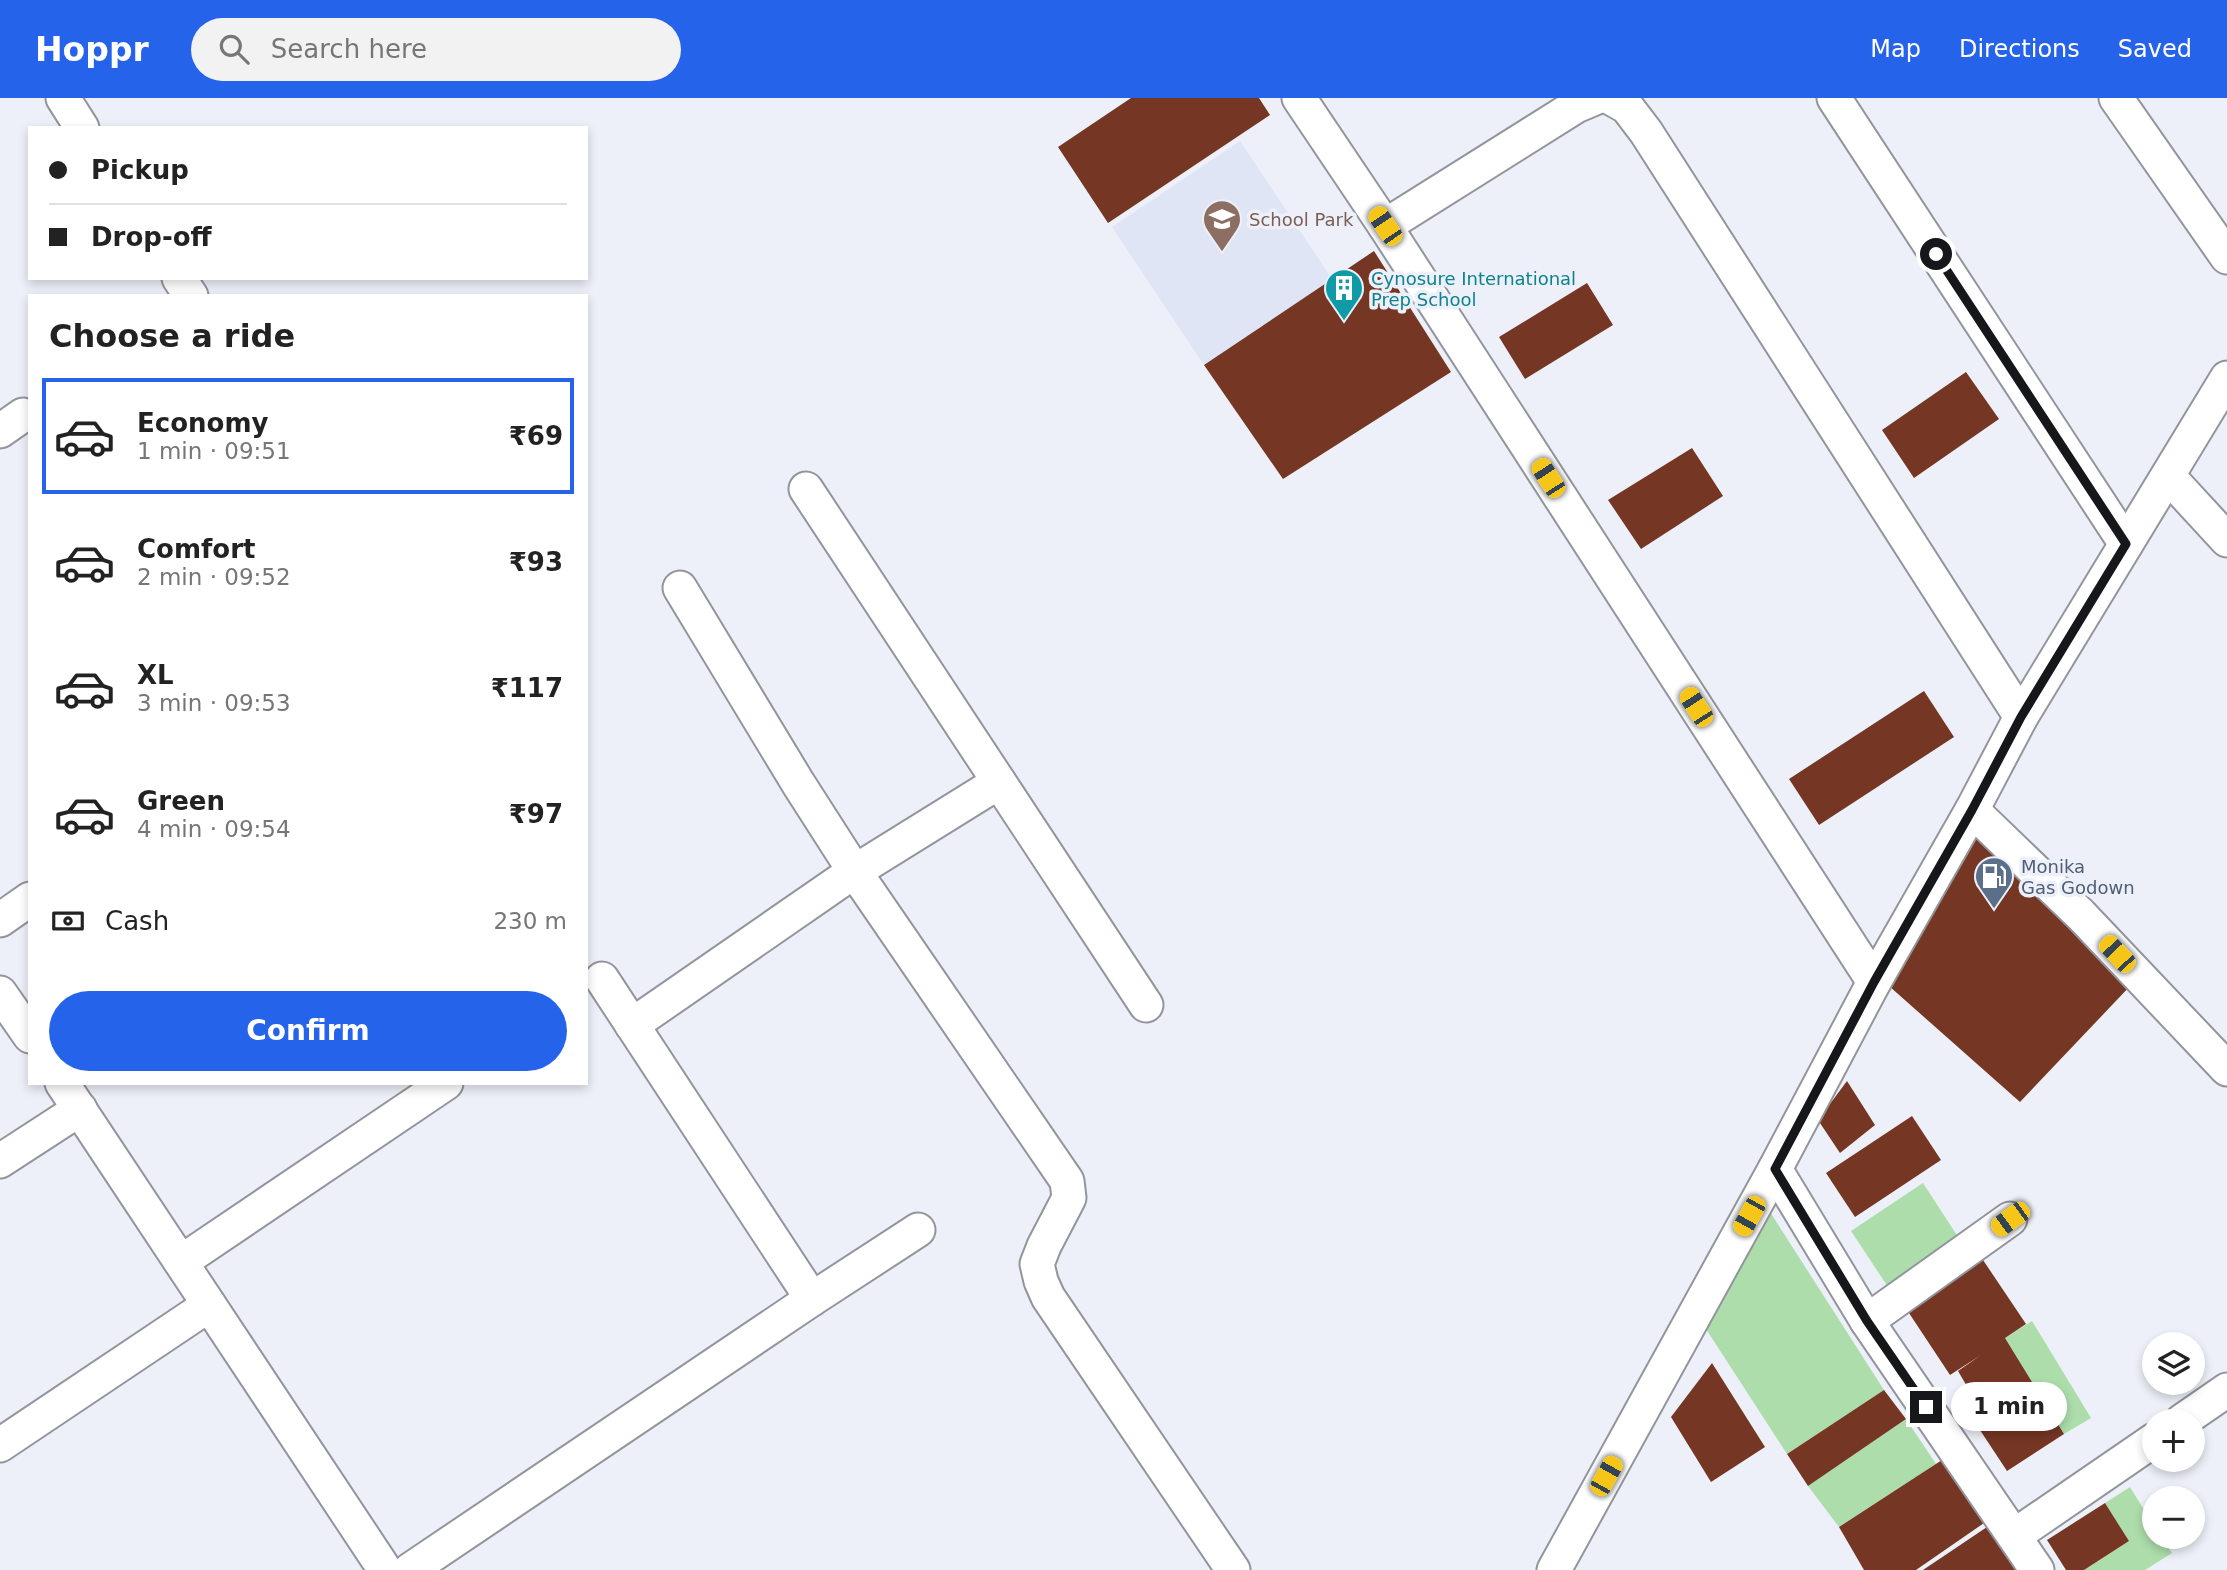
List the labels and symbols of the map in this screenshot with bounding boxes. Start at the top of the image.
school or university icon: School Park [1201,198,1243,253]
car [1365,203,1406,249]
place label: School Park [1249,209,1354,230]
route start [1920,238,1952,270]
building icon: Cynosure International Prep School [1323,267,1365,322]
place label: Cynosure International Prep School [1371,268,1576,310]
car [1528,455,1569,501]
car [1676,684,1717,730]
fuel station icon: Monika Gas Godown [1973,855,2015,910]
place label: Monika Gas Godown [2021,856,2135,898]
car [2095,931,2140,977]
car [1730,1193,1769,1239]
car [1987,1198,2034,1240]
callout: 1 min [1951,1382,2066,1432]
route end [1910,1391,1942,1423]
car [1587,1453,1626,1499]

